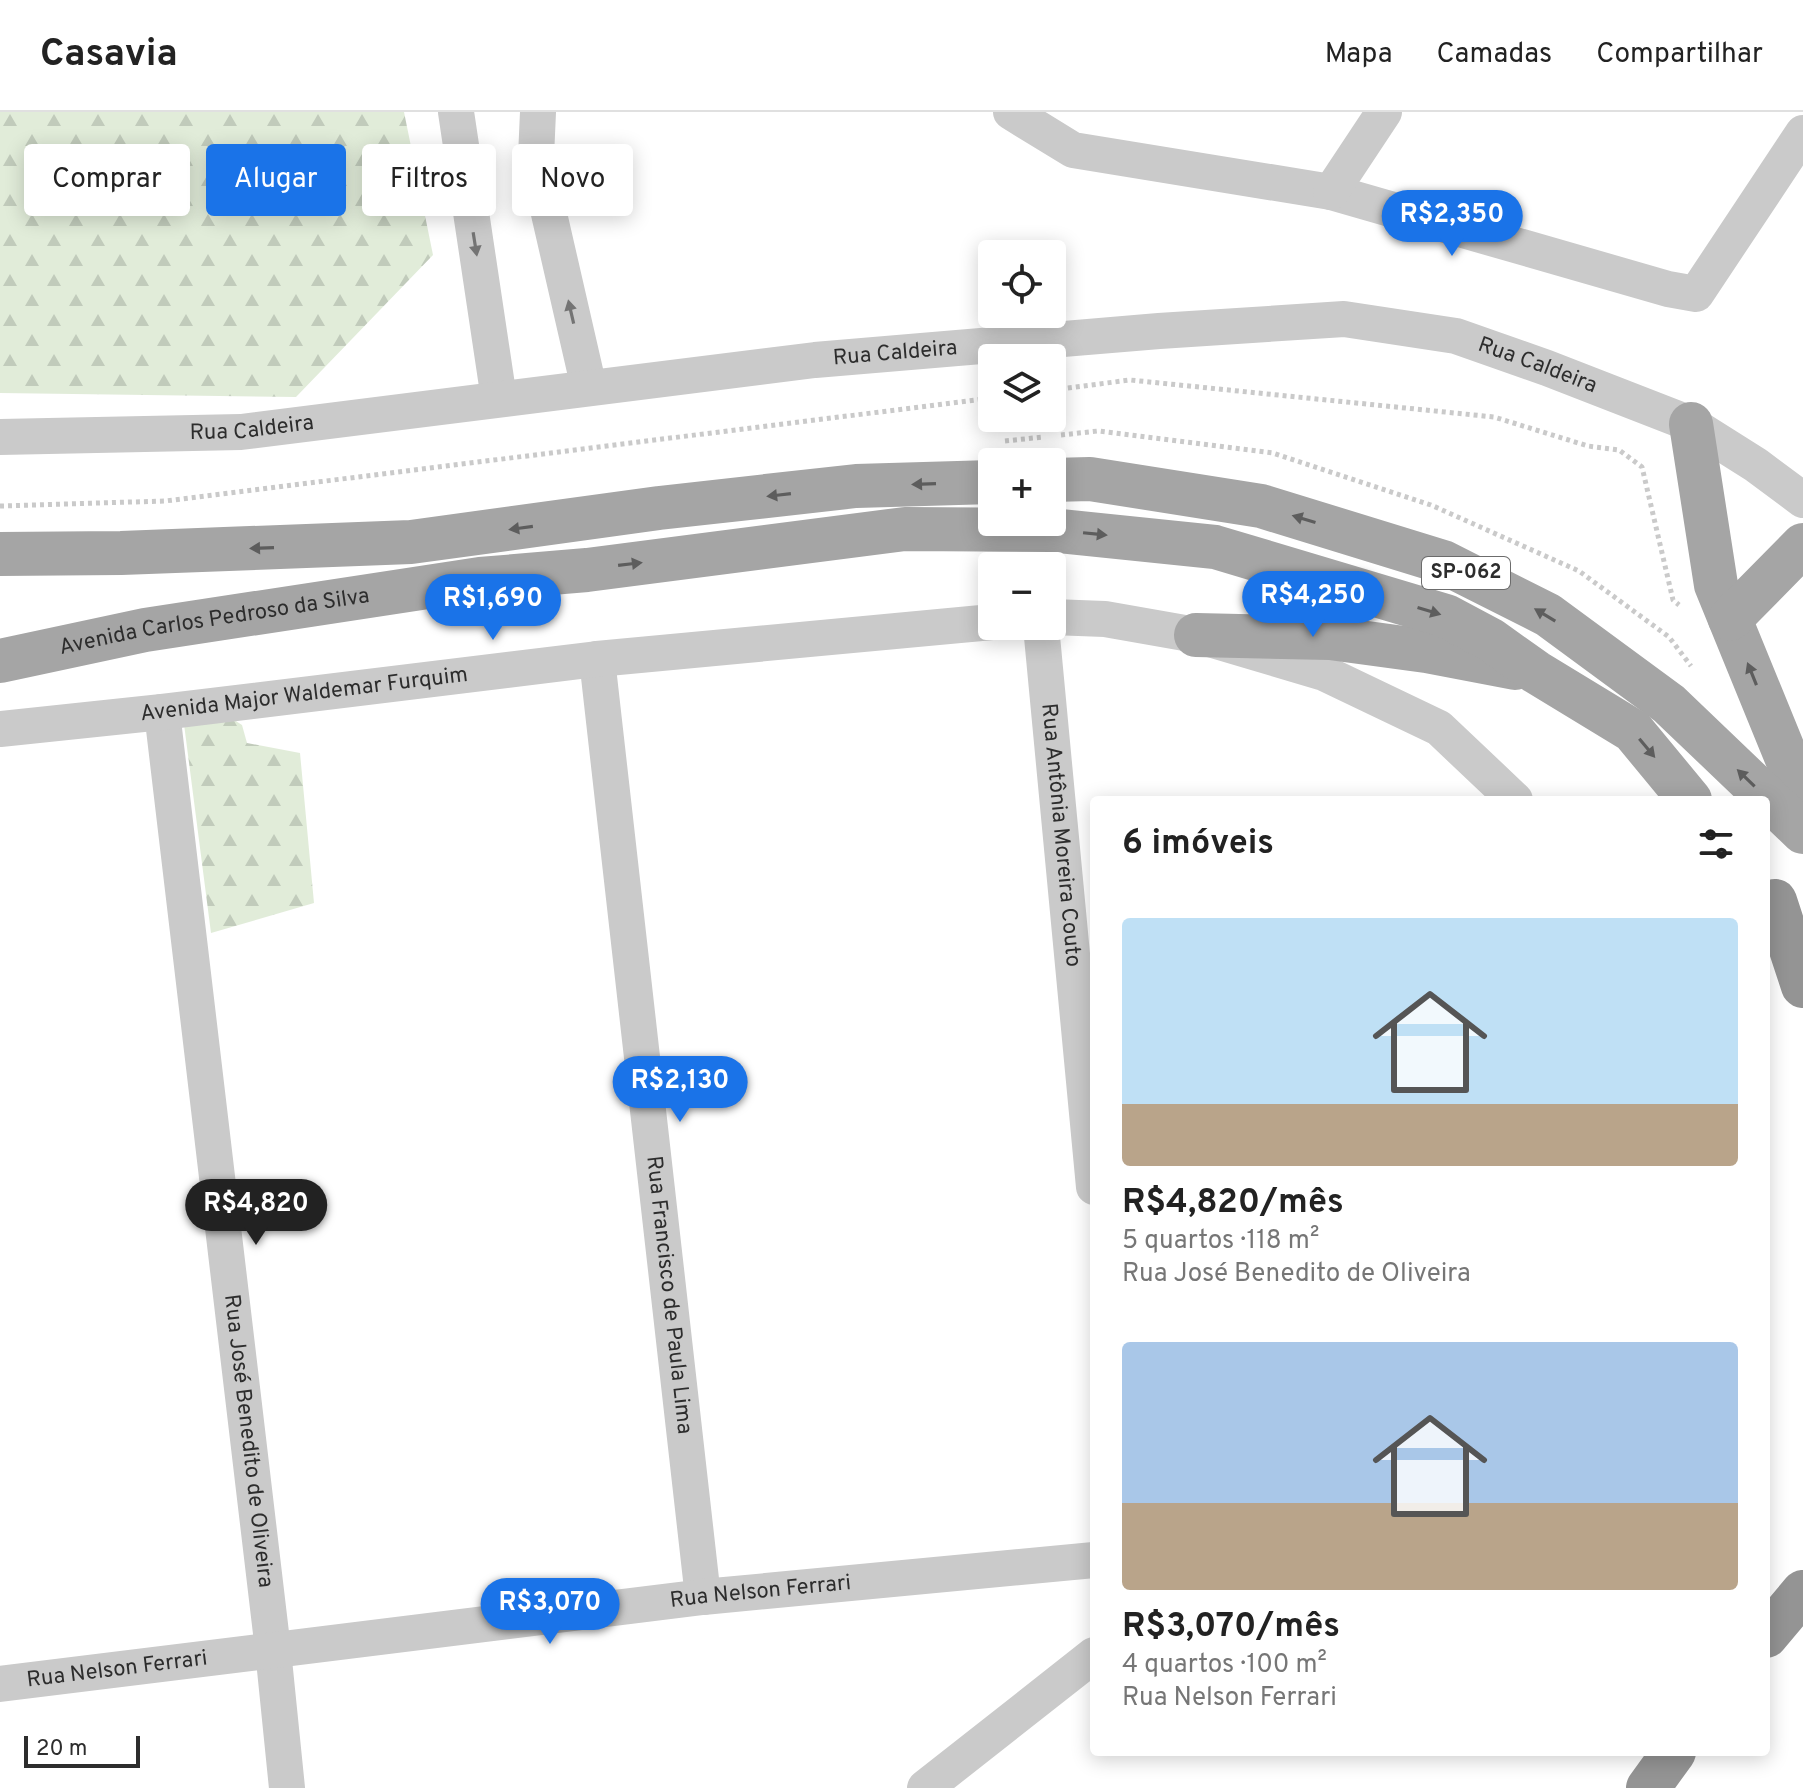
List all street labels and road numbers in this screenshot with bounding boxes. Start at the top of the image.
street label: Rua Caldeira [1474,331,1601,400]
street label: Rua Caldeira [832,335,958,372]
street label: Rua Caldeira [189,409,315,447]
road number: SP-062 [1422,557,1510,589]
street label: Avenida Carlos Pedroso da Silva [57,583,371,661]
street label: Avenida Major Waldemar Furquim [139,661,469,728]
street label: Rua Antônia Moreira Couto [1035,702,1087,968]
street label: Rua Francisco de Paula Lima [640,1154,698,1436]
street label: Rua José Benedito de Oliveira [218,1293,279,1589]
street label: Rua Nelson Ferrari [668,1570,852,1614]
street label: Rua Nelson Ferrari [25,1645,209,1694]

